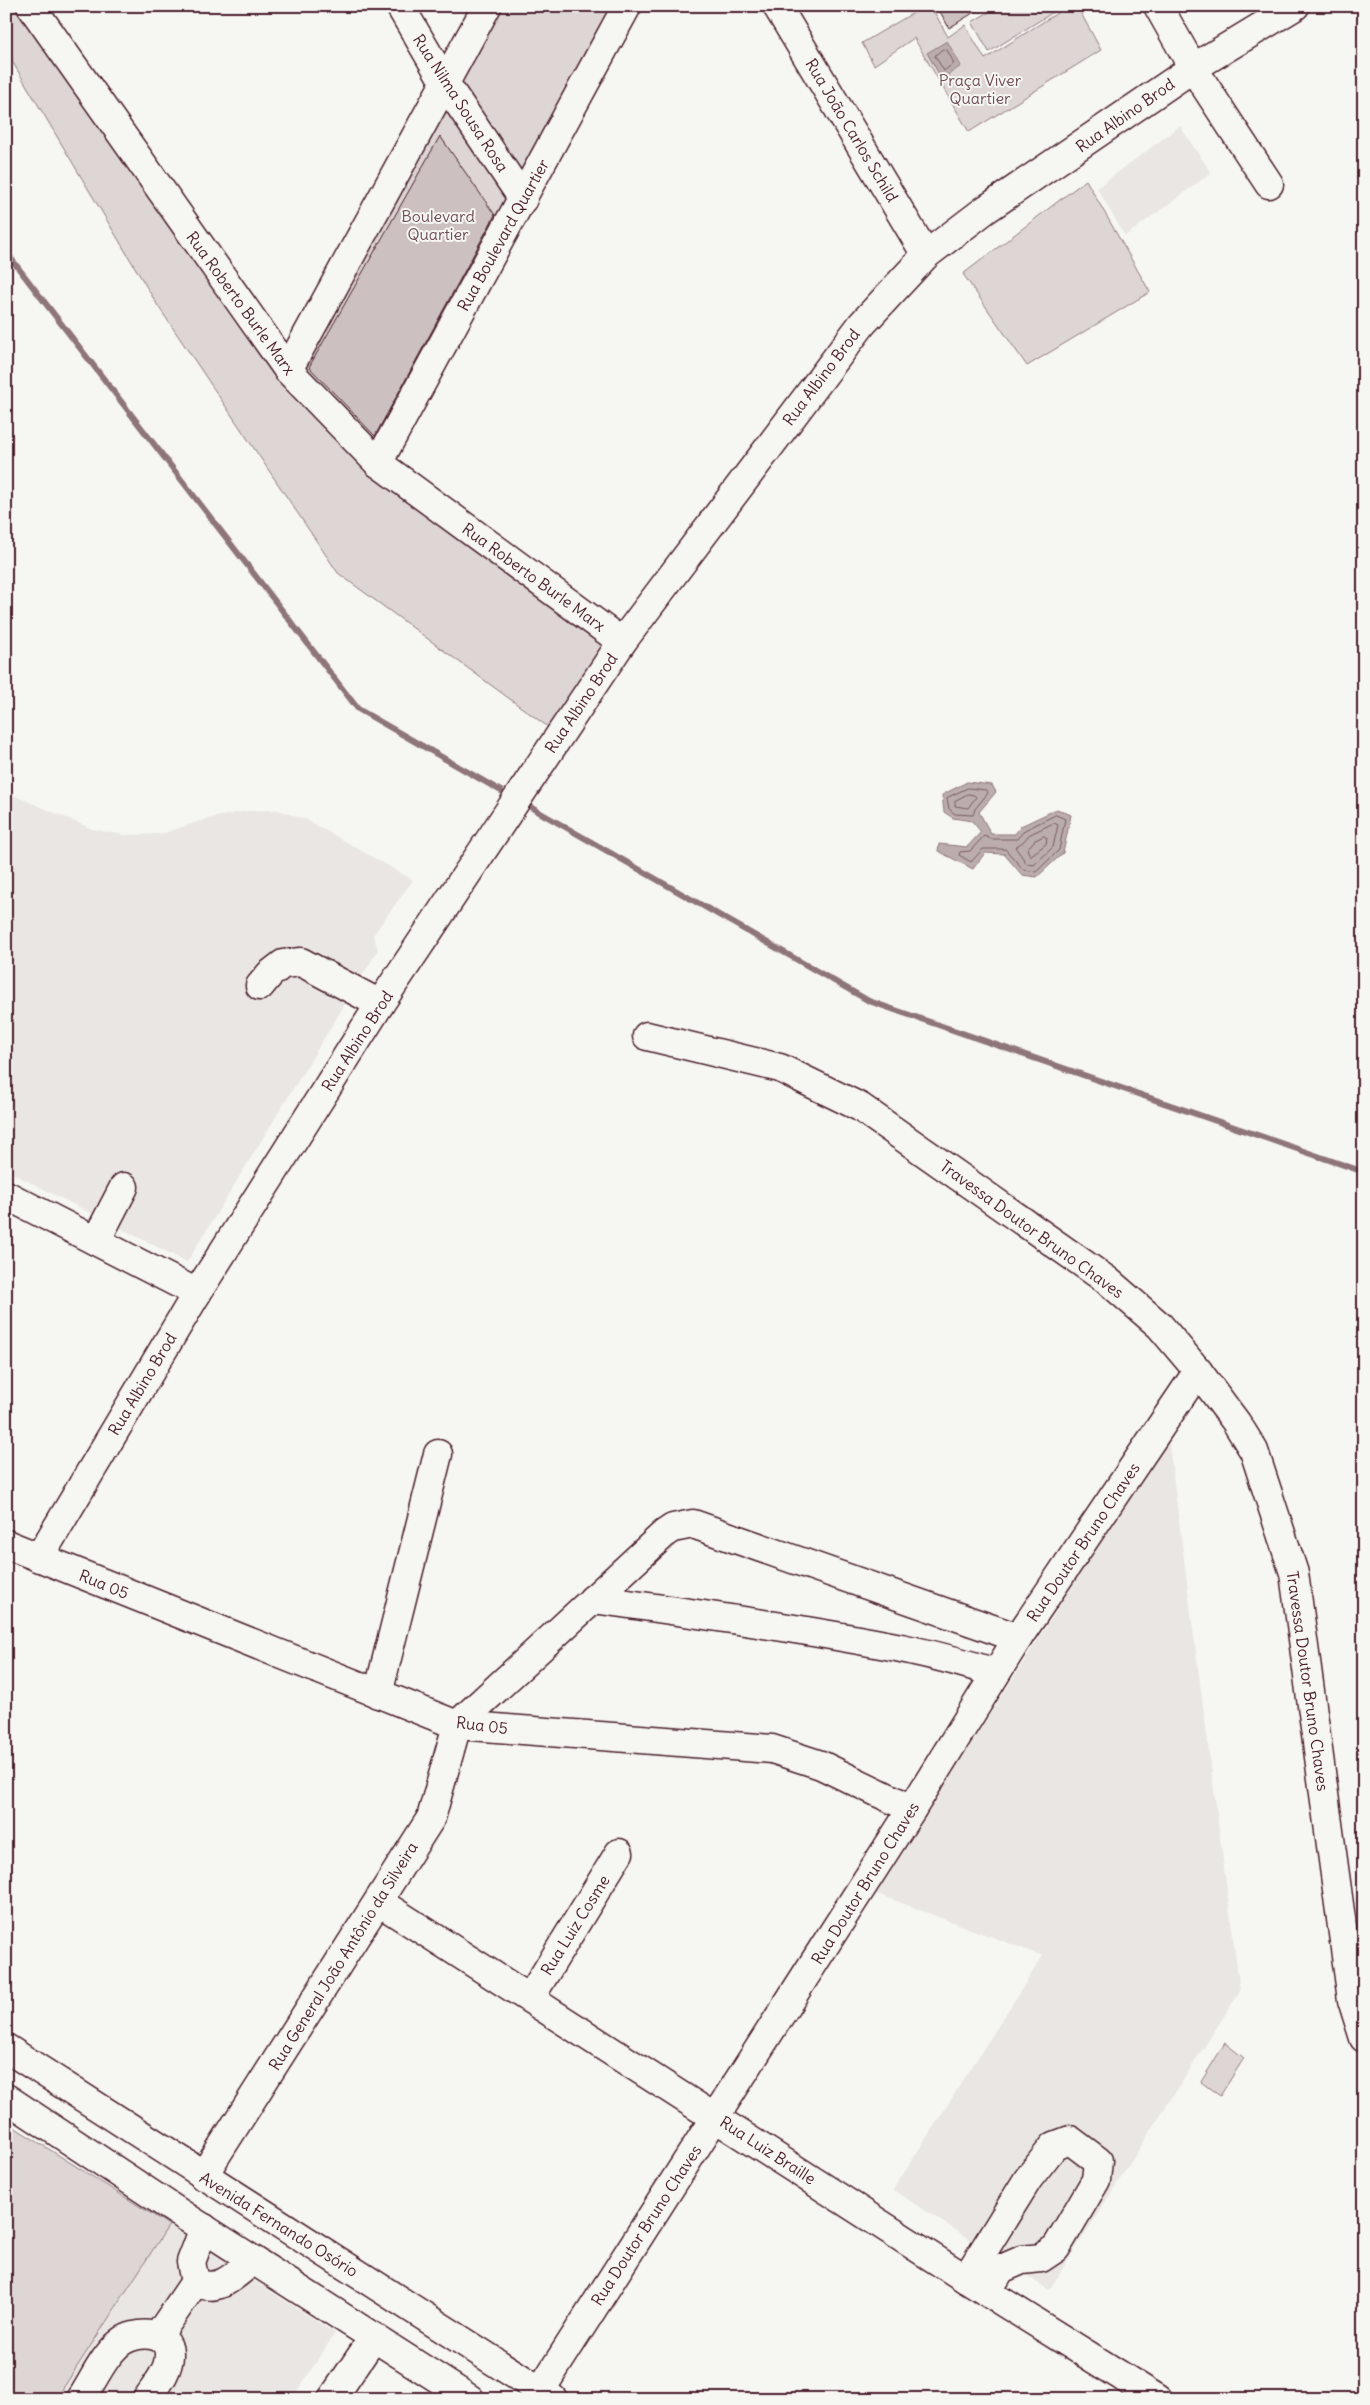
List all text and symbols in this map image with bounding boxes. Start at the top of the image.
street label: Rua Nilma Sousa Rosa [409,30,513,176]
street label: Rua João Carlos Schild [801,55,903,205]
park label: Praça Viver Quartier [939,70,1022,108]
street label: Rua Albino Brod [1072,74,1178,156]
street label: Rua Boulevard Quartier [453,155,553,315]
park label: Boulevard Quartier [401,206,475,244]
street label: Rua Roberto Burle Marx [182,227,300,379]
street label: Rua Albino Brod [778,325,864,429]
street label: Rua Roberto Burle Marx [458,518,610,636]
street label: Rua Albino Brod [540,649,622,757]
street label: Rua Albino Brod [317,987,397,1095]
street label: Travessa Doutor Bruno Chaves [936,1156,1128,1302]
street label: Rua Albino Brod [104,1329,180,1439]
street label: Rua Doutor Bruno Chaves [1022,1459,1144,1625]
street label: Rua 05 [76,1565,132,1603]
street label: Travessa Doutor Bruno Chaves [1283,1570,1333,1792]
street label: Rua 05 [455,1712,509,1738]
street label: Rua Doutor Bruno Chaves [807,1798,923,1968]
street label: Rua General João Antônio da Silveira [264,1838,422,2074]
street label: Rua Luiz Cosme [536,1871,614,1979]
street label: Rua Luiz Braille [716,2112,820,2188]
street label: Rua Doutor Bruno Chaves [587,2141,705,2309]
street label: Avenida Fernando Osório [196,2167,362,2281]

